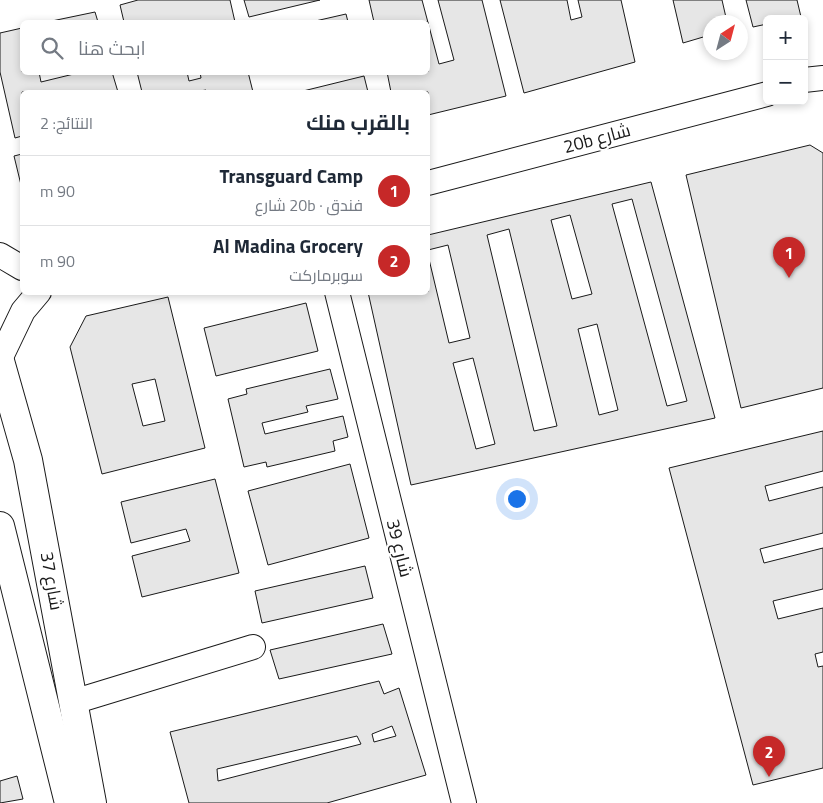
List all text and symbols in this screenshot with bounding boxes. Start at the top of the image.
north arrow [703,15,748,60]
map controls [763,15,808,105]
button: + [763,15,808,60]
search box [20,20,430,75]
text: ابحث هنا [78,33,146,62]
icon: search [38,34,66,62]
button: − [763,60,808,105]
text: بالقرب منك [306,106,410,138]
text: النتائج: 2 [40,111,93,135]
street label: 20b شارع [560,116,634,160]
text: Transguard Camp [219,161,363,190]
text: 90 m [40,179,75,203]
text: 1 [390,179,398,203]
text: فندق · 20b شارع [255,193,363,217]
text: Al Madina Grocery [213,231,363,260]
pin: 1 [773,237,805,278]
text: 90 m [40,249,75,273]
text: 2 [390,249,398,273]
text: سوبرماركت [289,263,363,287]
your location [504,486,530,512]
street label: شارع 39 [380,516,420,580]
street label: شارع 37 [34,550,70,612]
pin: 2 [753,736,785,777]

